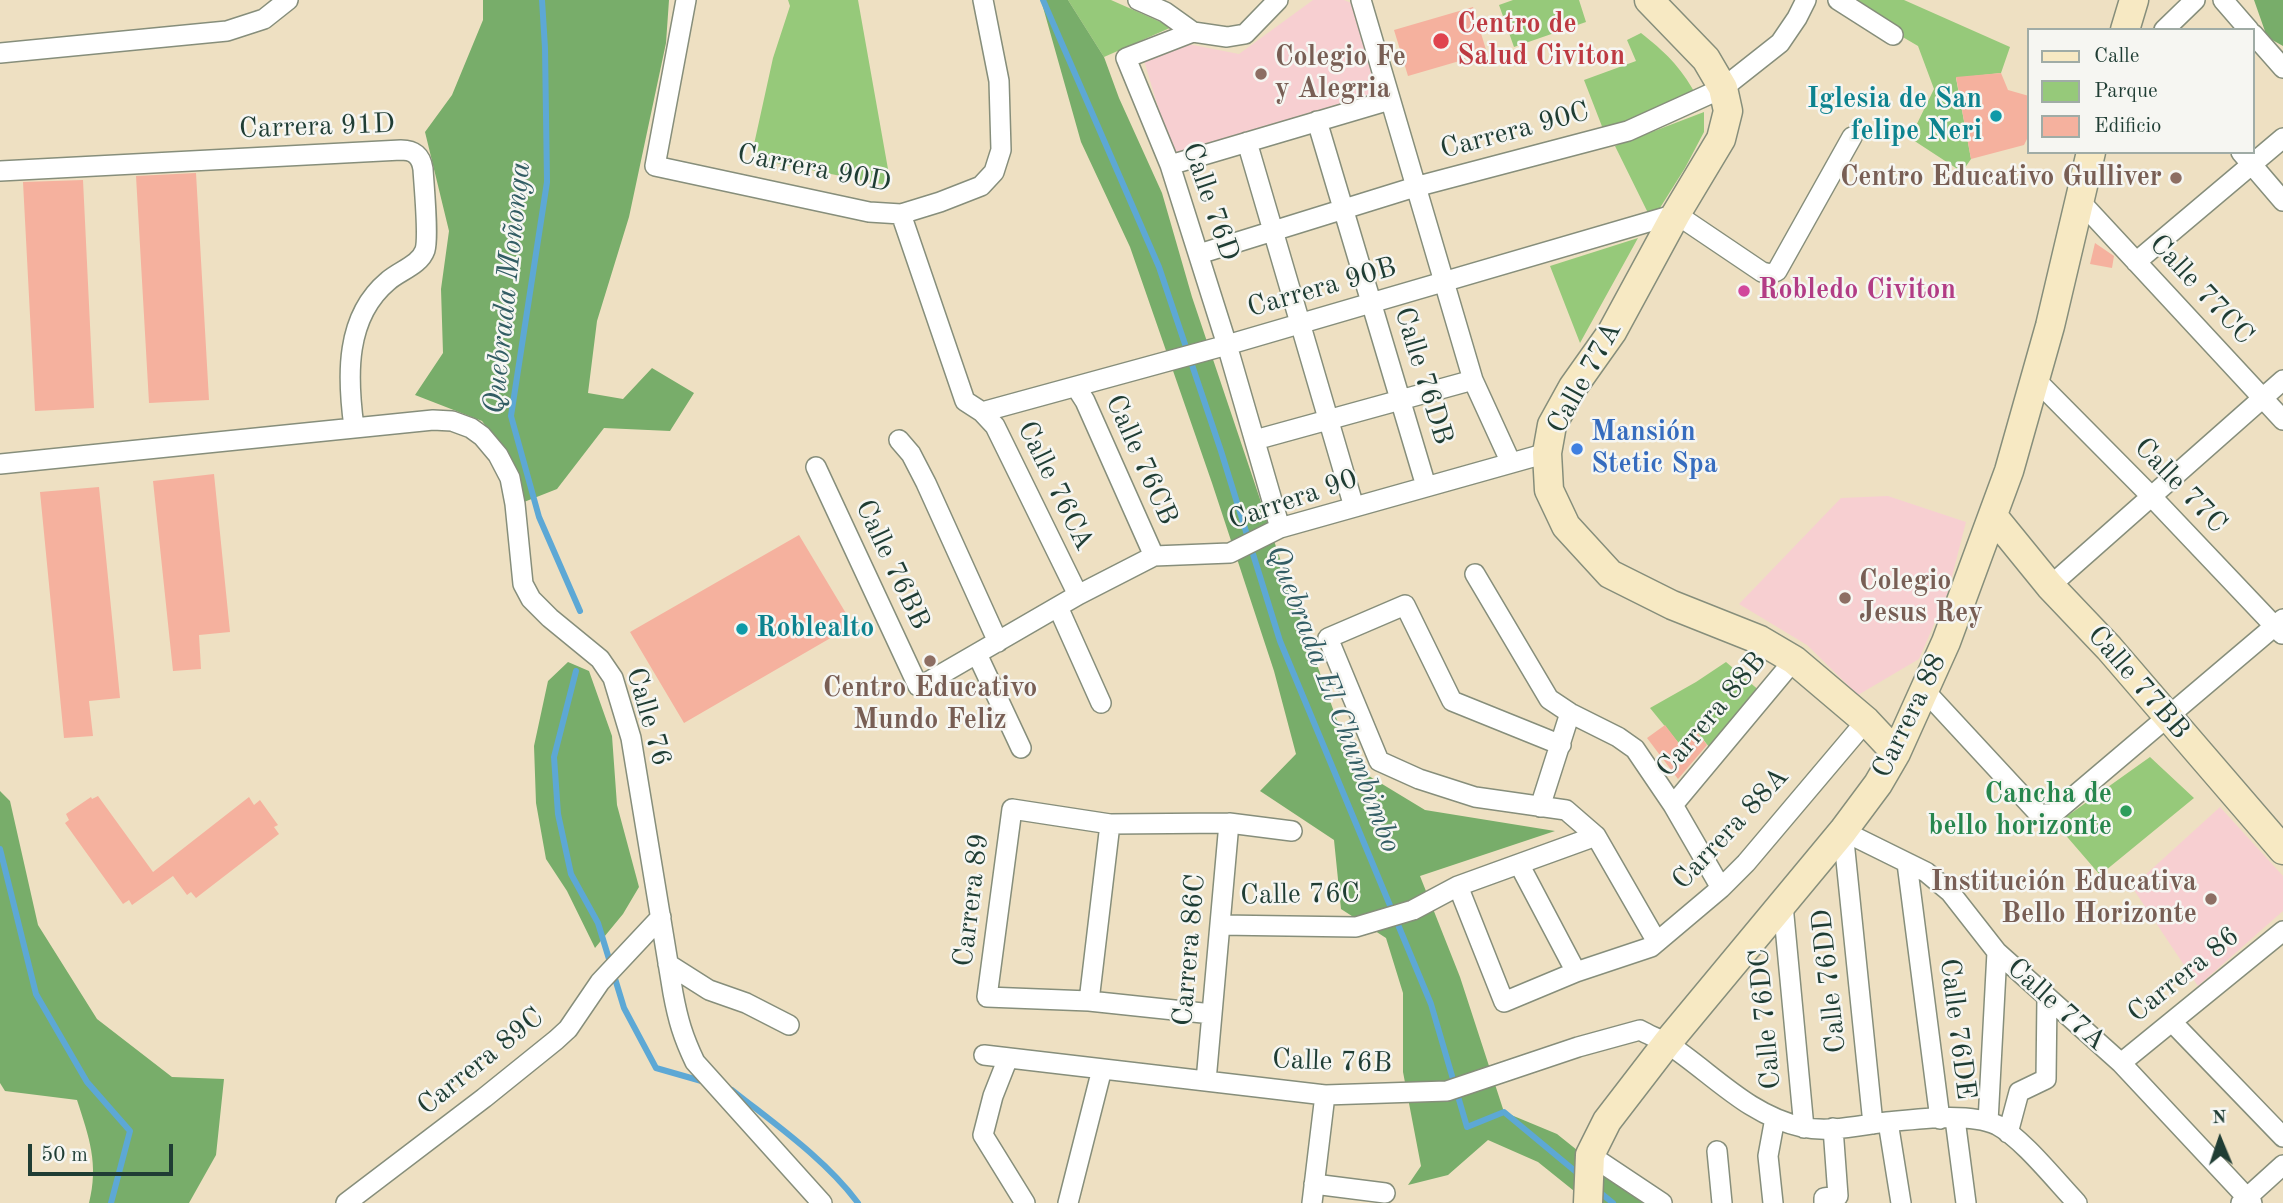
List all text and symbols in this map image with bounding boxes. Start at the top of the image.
place label: Centro de Salud Civiton [1457,8,1625,74]
legend [2028,28,2255,154]
marker: Centro de Salud Civiton [1431,31,1451,51]
place label: Colegio Fe y Alegria [1275,41,1406,107]
text: Calle [2094,46,2139,67]
marker: Colegio Fe y Alegria [1253,66,1269,82]
text: Parque [2094,81,2158,102]
place label: Iglesia de San felipe Neri [1807,83,1982,149]
street label: Carrera 90C [1437,95,1593,167]
street label: Carrera 91D [239,107,395,147]
marker: Iglesia de San felipe Neri [1988,108,2004,124]
text: Edificio [2094,116,2162,137]
street label: Carrera 90D [734,138,894,200]
street label: Calle 76D [1174,138,1246,266]
water label: Quebrada Moñonga [477,160,539,416]
place label: Centro Educativo Gulliver [1840,161,2162,195]
marker: Centro Educativo Gulliver [2168,170,2184,186]
street label: Calle 77CC [2142,228,2260,352]
street label: Carrera 90B [1244,251,1400,325]
place label: Robledo Civiton [1758,274,1956,308]
marker: Robledo Civiton [1736,283,1752,299]
street label: Calle 76DB [1386,303,1460,449]
street label: Calle 77A [1541,316,1629,440]
street label: Calle 76CB [1097,390,1185,530]
street label: Calle 76CA [1009,416,1101,556]
place label: Mansión Stetic Spa [1591,416,1718,482]
street label: Calle 77C [2126,431,2234,541]
marker: Mansión Stetic Spa [1569,441,1585,457]
street label: Carrera 90 [1224,462,1362,538]
street label: Calle 76BB [847,495,937,635]
water label: Quebrada El Chumbimbo [1258,540,1408,858]
place label: Colegio Jesus Rey [1859,565,1983,631]
marker: Colegio Jesus Rey [1837,590,1853,606]
place label: Roblealto [756,612,874,646]
street label: Calle 77BB [2080,619,2196,747]
marker: Roblealto [734,621,750,637]
street label: Carrera 88B [1650,645,1774,785]
street label: Carrera 88 [1866,648,1954,784]
marker: Centro Educativo Mundo Feliz [922,653,938,669]
street label: Calle 76 [618,664,678,770]
place label: Centro Educativo Mundo Feliz [823,672,1037,738]
street label: Carrera 88A [1666,761,1796,897]
place label: Cancha de bello horizonte [1929,778,2112,844]
marker: Cancha de bello horizonte [2118,803,2134,819]
street label: Carrera 89 [947,831,997,969]
place label: Institución Educativa Bello Horizonte [1931,866,2197,932]
street label: Carrera 86C [1167,872,1213,1028]
street label: Calle 76C [1240,877,1360,913]
marker: Institución Educativa Bello Horizonte [2203,891,2219,907]
street label: Calle 76DD [1806,907,1854,1055]
street label: Carrera 86 [2121,920,2247,1030]
street label: Calle 76DC [1743,947,1789,1091]
street label: Calle 77A [1999,952,2113,1058]
street label: Calle 76DE [1932,956,1982,1102]
street label: Carrera 89C [411,1001,551,1123]
street label: Calle 76B [1271,1043,1393,1081]
north arrow [2185,1105,2255,1175]
text: N [2212,1109,2227,1128]
scale bar [32,1130,177,1174]
text: 50 m [41,1145,88,1166]

